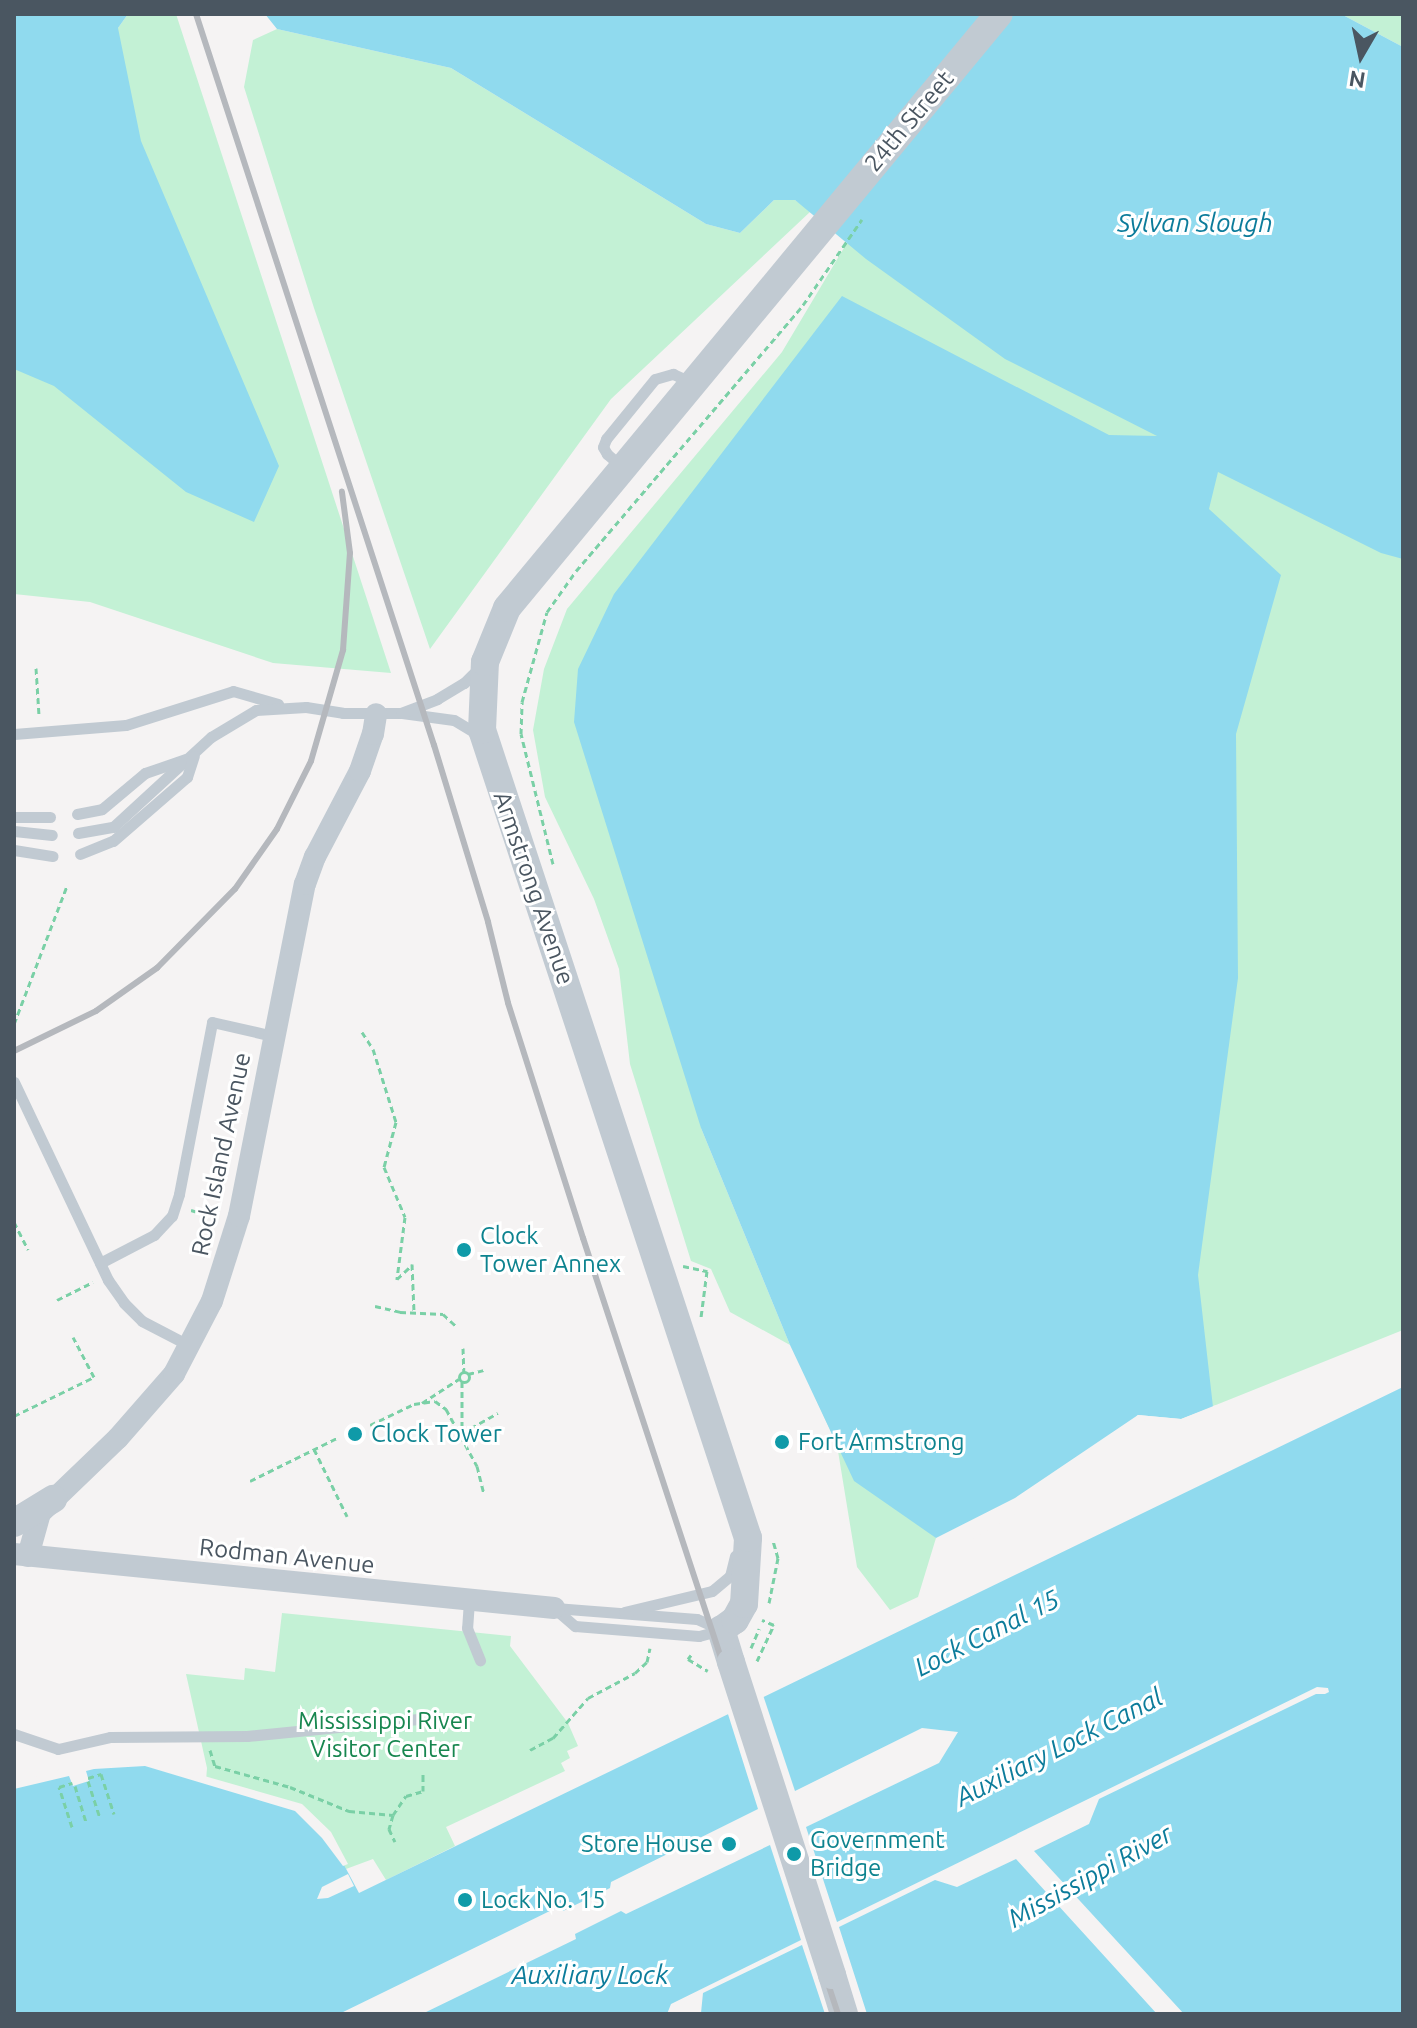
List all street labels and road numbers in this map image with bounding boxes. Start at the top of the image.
street label: 24th Street [859,65,959,177]
street label: Armstrong Avenue [487,788,581,988]
street label: Rock Island Avenue [185,1050,257,1258]
street label: Rodman Avenue [198,1532,376,1580]

